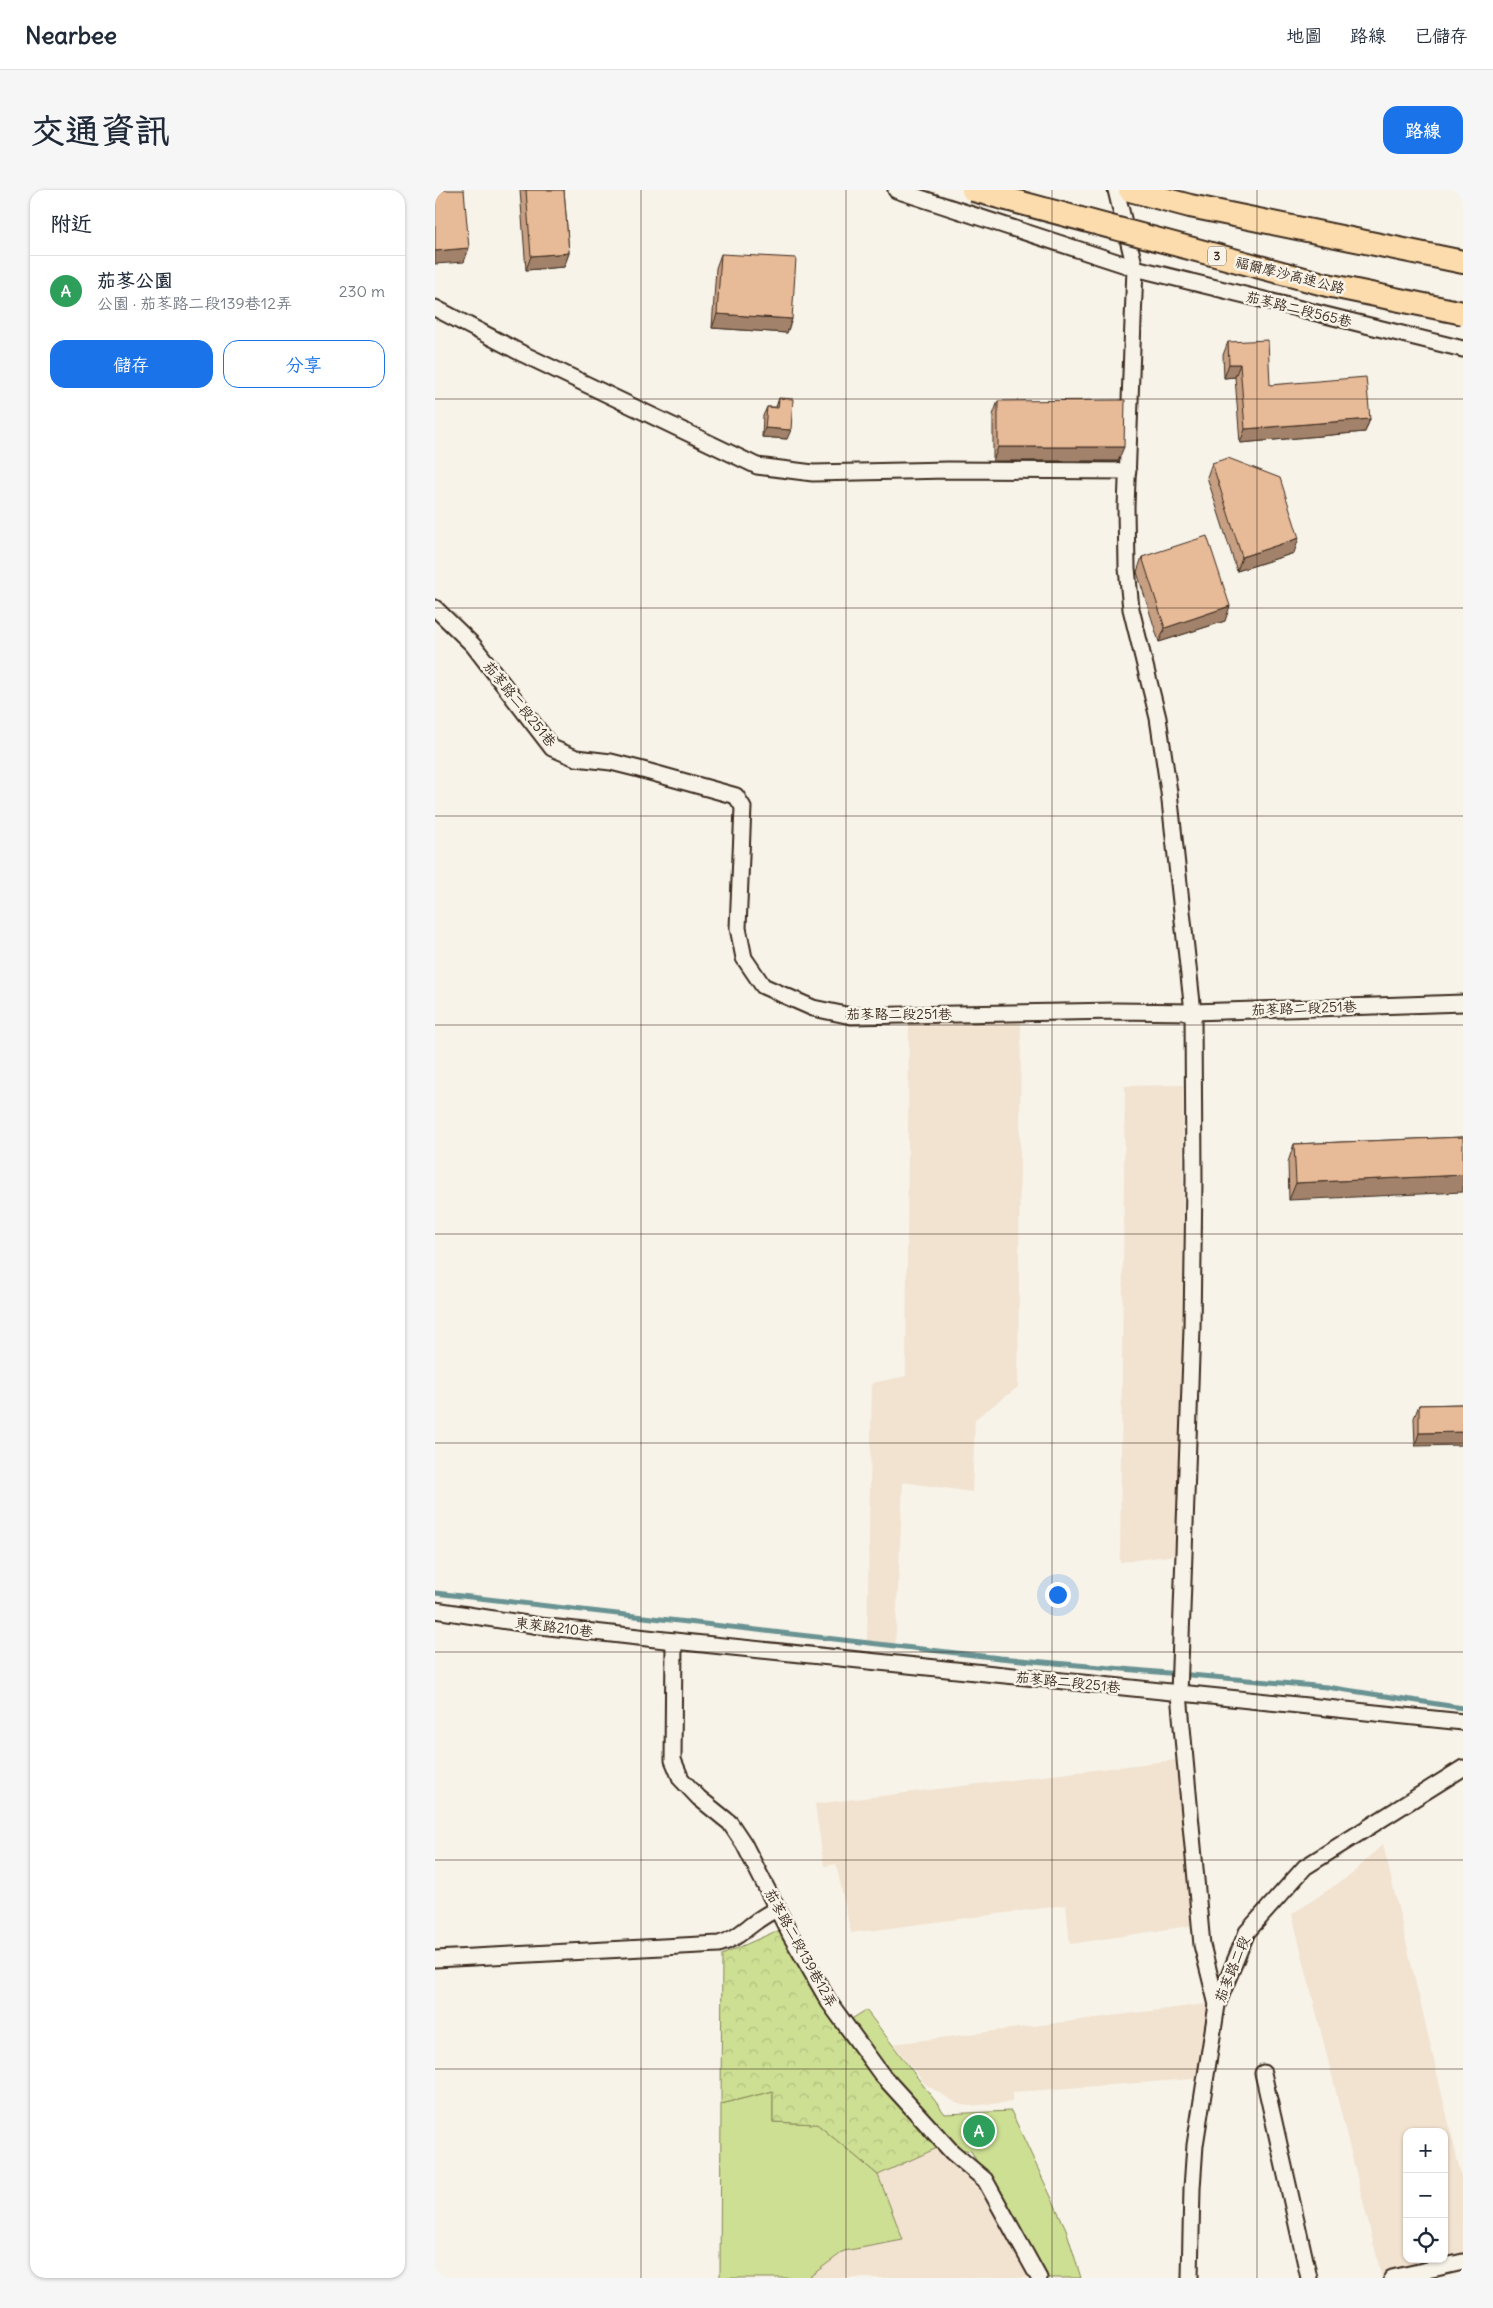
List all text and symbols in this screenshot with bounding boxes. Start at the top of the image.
text: Nearbee [25,20,117,50]
text: 地圖 [1286,24,1322,47]
text: 路線 [1350,24,1386,47]
text: 已儲存 [1414,24,1468,47]
button: 路線 [1383,106,1463,154]
text: 交通資訊 [30,108,170,152]
text: 附近 [50,210,92,237]
road number: 3 [1208,246,1226,266]
street label: 福爾摩沙高速公路 [1233,253,1347,297]
text: 茄苳公園 [97,268,173,292]
text: A [61,281,71,301]
text: 230 m [339,281,385,301]
street label: 茄苳路二段565巷 [1244,287,1355,331]
text: 公園 · 茄苳路二段139巷12弄 [97,293,292,313]
button: 儲存 [50,340,213,388]
button: 分享 [223,340,385,388]
street label: 茄苳路二段251巷 [480,657,561,751]
street label: 茄苳路二段251巷 [1251,997,1358,1019]
street label: 茄苳路二段251巷 [846,1005,953,1023]
your location [1045,1582,1071,1608]
street label: 東萊路210巷 [514,1613,595,1641]
street label: 茄苳路二段251巷 [1015,1668,1122,1697]
street label: 茄苳路二段139巷12弄 [761,1886,841,2010]
street label: 茄苳路二段 [1211,1933,1253,2005]
pin: A [963,2112,995,2150]
map controls [1403,2128,1448,2263]
button: + [1403,2128,1448,2173]
button: − [1403,2173,1448,2218]
button: locate [1403,2218,1448,2263]

